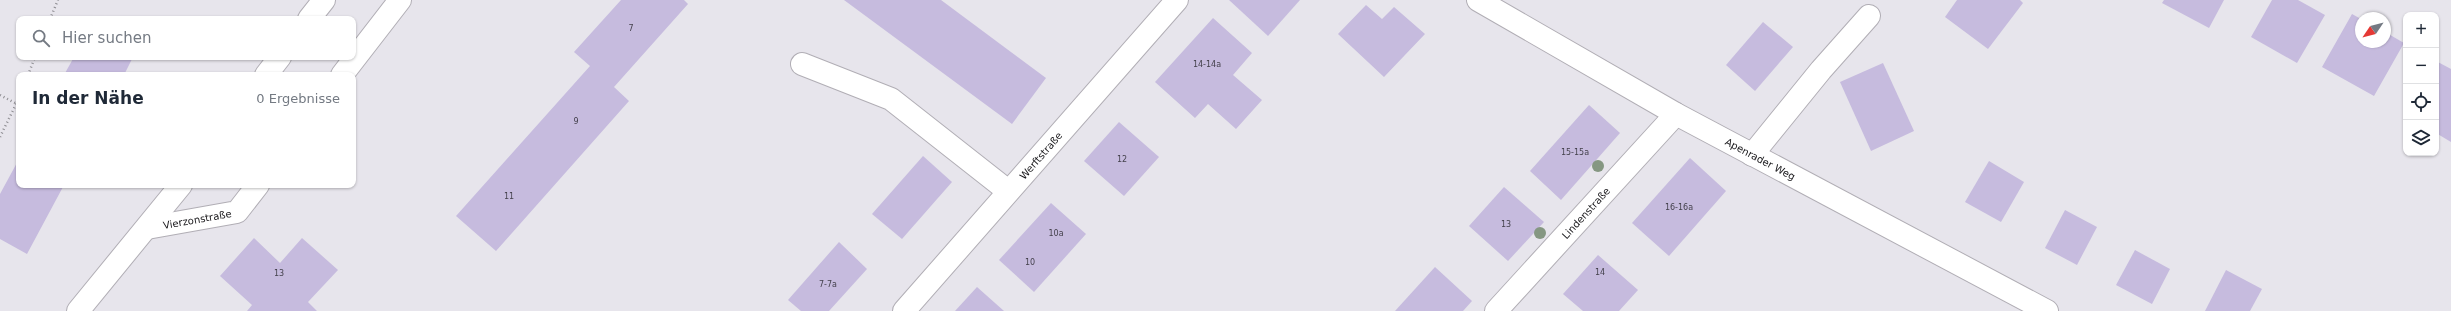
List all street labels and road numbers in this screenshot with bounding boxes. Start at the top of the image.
street label: Werftstraße [1017,130,1064,181]
street label: Apenrader Weg [1723,136,1797,182]
street label: Lindenstraße [1560,185,1612,241]
street label: Vierzonstraße [162,208,232,231]

